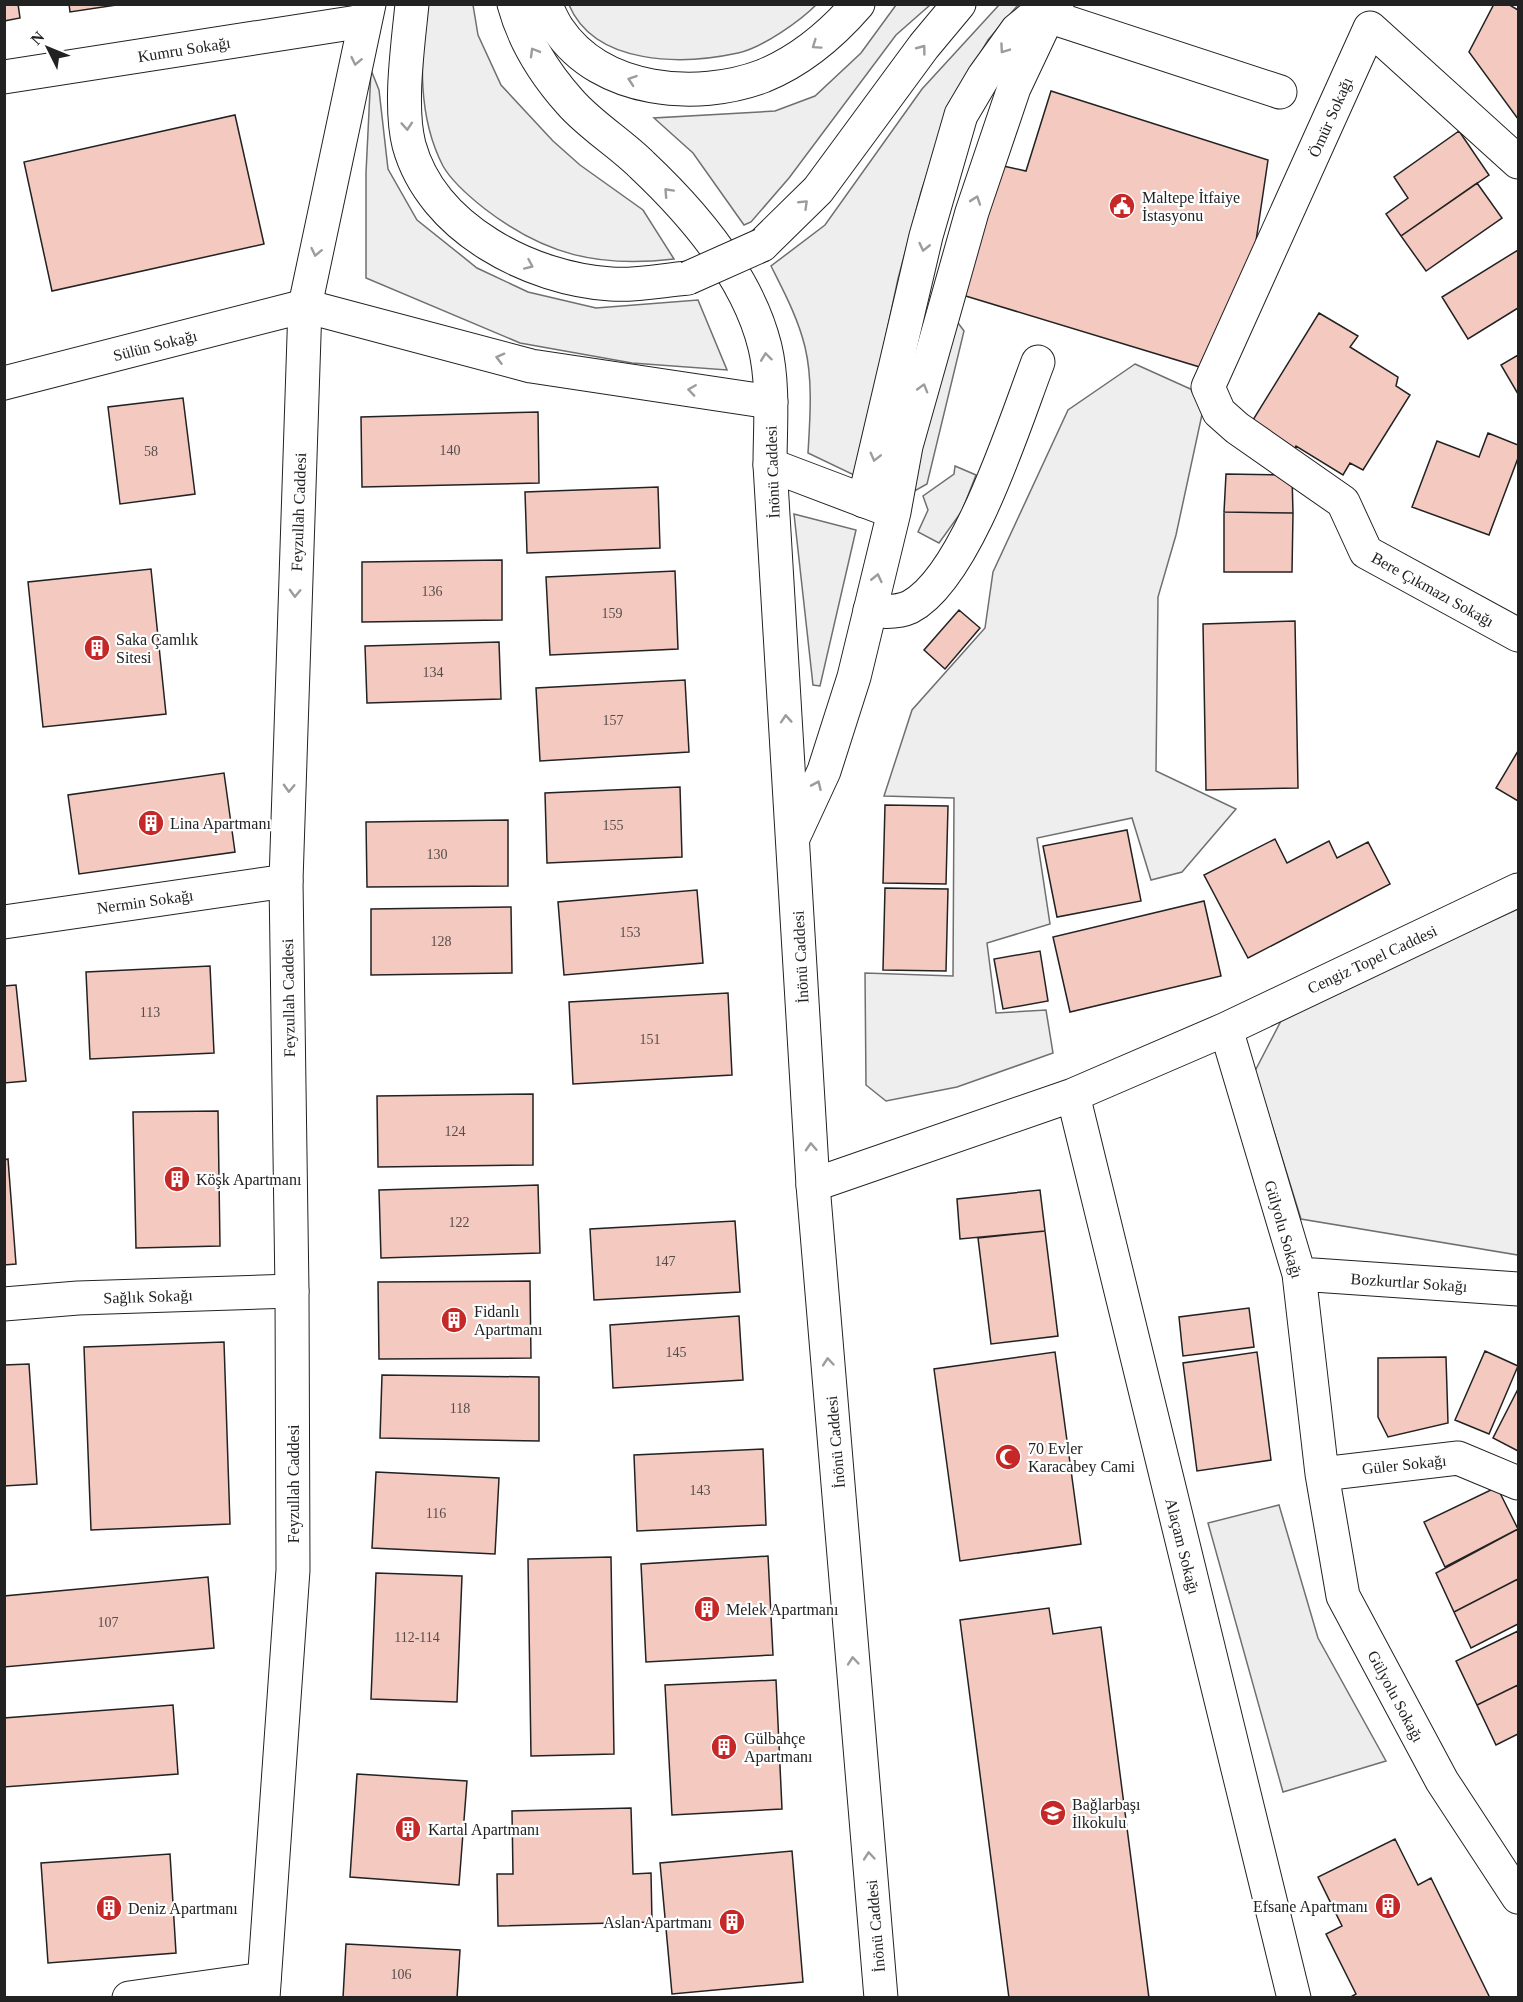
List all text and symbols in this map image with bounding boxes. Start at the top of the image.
north arrow [18,18,78,78]
text: N [27,28,48,48]
street label: Kumru Sokağı [136,34,232,66]
one-way arrow [811,38,822,49]
one-way arrow [1000,42,1011,53]
one-way arrow [914,45,925,56]
one-way arrow [530,48,541,58]
one-way arrow [350,56,363,66]
street label: Ömür Sokağı [1305,74,1357,160]
one-way arrow [627,75,638,88]
one-way arrow [401,121,414,130]
one-way arrow [664,188,675,199]
place label: Maltepe İtfaiye İstasyonu [1142,189,1240,225]
public building icon: Maltepe İtfaiye İstasyonu [1107,191,1137,221]
one-way arrow [968,196,981,206]
one-way arrow [797,200,807,211]
one-way arrow [918,242,931,252]
one-way arrow [310,247,323,257]
one-way arrow [523,258,534,270]
street label: Sülün Sokağı [111,327,200,365]
one-way arrow [760,352,773,361]
one-way arrow [495,353,506,365]
one-way arrow [915,383,928,393]
one-way arrow [687,385,697,397]
street label: İnönü Caddesi [762,425,783,519]
house number: 140 [440,443,461,458]
house number: 58 [144,444,158,459]
street label: Feyzullah Caddesi [288,452,310,572]
one-way arrow [869,452,882,462]
street label: Bere Çıkmazı Sokağı [1368,549,1497,631]
one-way arrow [870,573,883,583]
house number: 136 [422,584,443,599]
one-way arrow [289,589,302,598]
house number: 159 [602,606,623,621]
place label: Saka Çamlık Sitesi [116,631,198,666]
building icon: Saka Çamlık Sitesi [82,633,112,663]
house number: 134 [423,665,444,680]
house number: 157 [603,713,624,728]
one-way arrow [779,714,792,723]
one-way arrow [810,780,822,791]
one-way arrow [282,784,295,793]
building icon: Lina Apartmanı [136,808,166,838]
place label: Lina Apartmanı [170,815,271,833]
house number: 155 [603,818,624,833]
house number: 130 [427,847,448,862]
street label: Nermin Sokağı [96,886,195,918]
street label: İnönü Caddesi [790,910,811,1004]
street label: Cengiz Topel Caddesi [1305,922,1441,998]
house number: 153 [620,925,641,940]
house number: 128 [431,934,452,949]
street label: Feyzullah Caddesi [279,938,299,1057]
house number: 113 [140,1005,160,1020]
house number: 151 [640,1032,661,1047]
house number: 124 [445,1124,466,1139]
one-way arrow [804,1142,817,1151]
building icon: Köşk Apartmanı [162,1164,192,1194]
place label: Köşk Apartmanı [196,1171,302,1189]
street label: Gülyolu Sokağı [1260,1178,1306,1281]
house number: 122 [449,1215,470,1230]
house number: 147 [655,1254,676,1269]
street label: Bozkurtlar Sokağı [1350,1270,1468,1296]
street label: Sağlık Sokağı [103,1286,194,1308]
place label: Fidanlı Apartmanı [474,1303,543,1339]
building icon: Fidanlı Apartmanı [439,1305,469,1335]
house number: 145 [666,1345,687,1360]
one-way arrow [822,1358,835,1367]
street label: İnönü Caddesi [823,1394,848,1489]
house number: 118 [450,1401,470,1416]
street label: Feyzullah Caddesi [285,1424,303,1543]
place label: 70 Evler Karacabey Cami [1028,1440,1136,1476]
mosque icon: 70 Evler Karacabey Cami [993,1442,1023,1472]
street label: Güler Sokağı [1361,1452,1448,1478]
house number: 143 [690,1483,711,1498]
street label: Alaçam Sokağı [1161,1496,1203,1597]
house number: 116 [426,1506,446,1521]
building icon: Melek Apartmanı [692,1594,722,1624]
place label: Melek Apartmanı [726,1601,839,1619]
house number: 107 [98,1615,119,1630]
house number: 112-114 [394,1630,440,1645]
street label: Gülyolu Sokağı [1363,1648,1427,1746]
one-way arrow [847,1657,860,1666]
place label: Gülbahçe Apartmanı [744,1730,813,1766]
building icon: Gülbahçe Apartmanı [709,1732,739,1762]
place label: Bağlarbaşı İlkokulu [1072,1796,1141,1831]
school or university icon: Bağlarbaşı İlkokulu [1038,1798,1068,1828]
building icon: Kartal Apartmanı [393,1814,423,1844]
place label: Kartal Apartmanı [428,1821,540,1839]
one-way arrow [863,1851,876,1860]
street label: İnönü Caddesi [863,1878,888,1973]
building icon: Efsane Apartmanı [1373,1891,1403,1921]
building icon: Deniz Apartmanı [94,1893,124,1923]
place label: Efsane Apartmanı [1253,1898,1369,1916]
place label: Deniz Apartmanı [128,1900,238,1918]
building icon: Aslan Apartmanı [717,1907,747,1937]
place label: Aslan Apartmanı [603,1914,713,1932]
house number: 106 [391,1967,412,1982]

